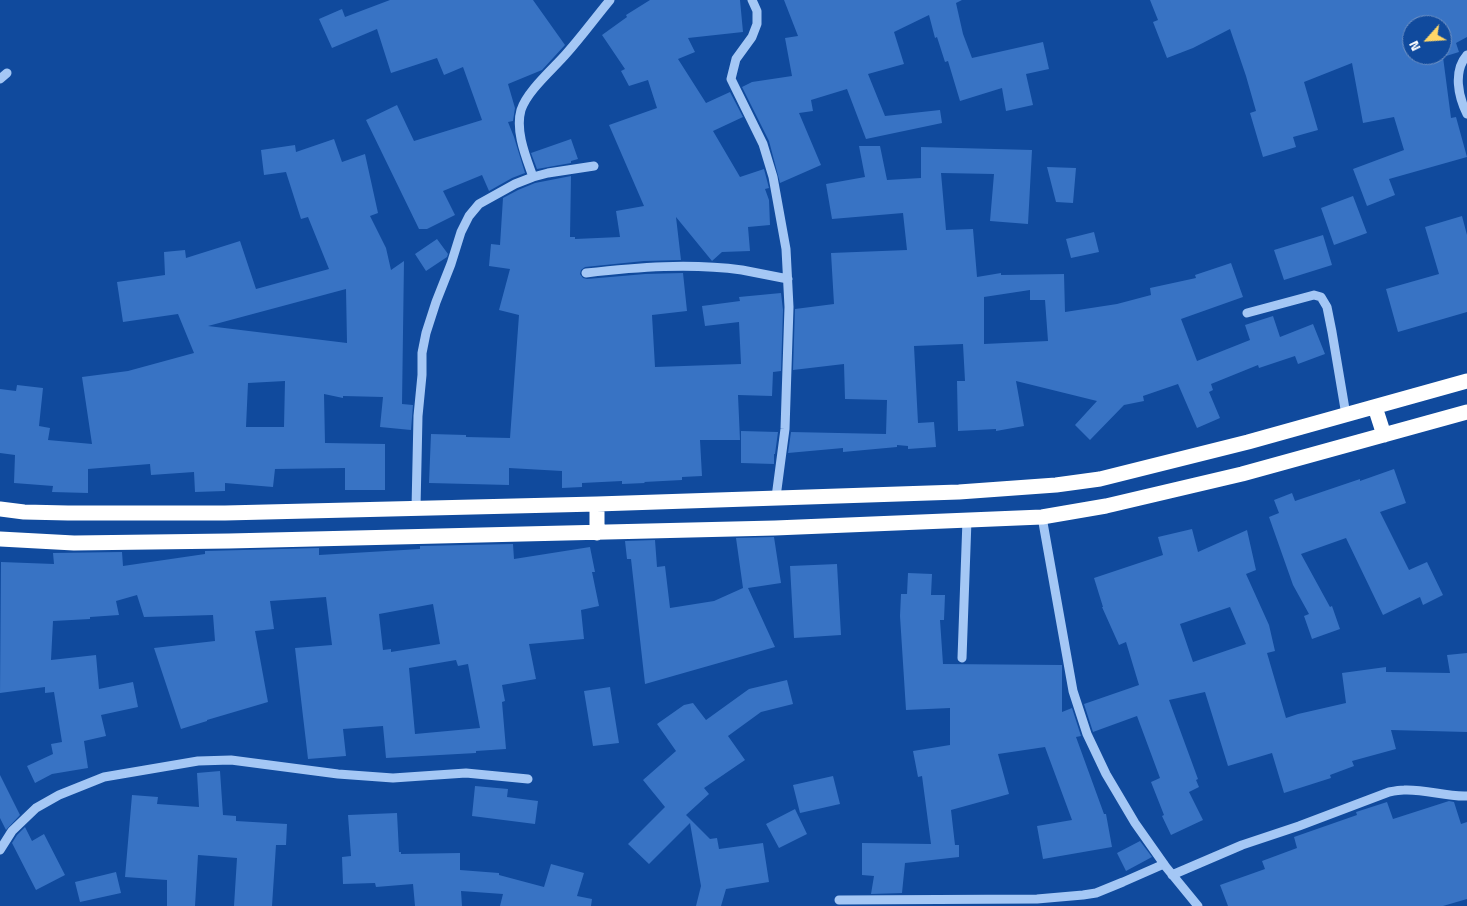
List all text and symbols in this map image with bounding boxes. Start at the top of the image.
north arrow [1402,15,1452,65]
text: N [1402,37,1426,55]

